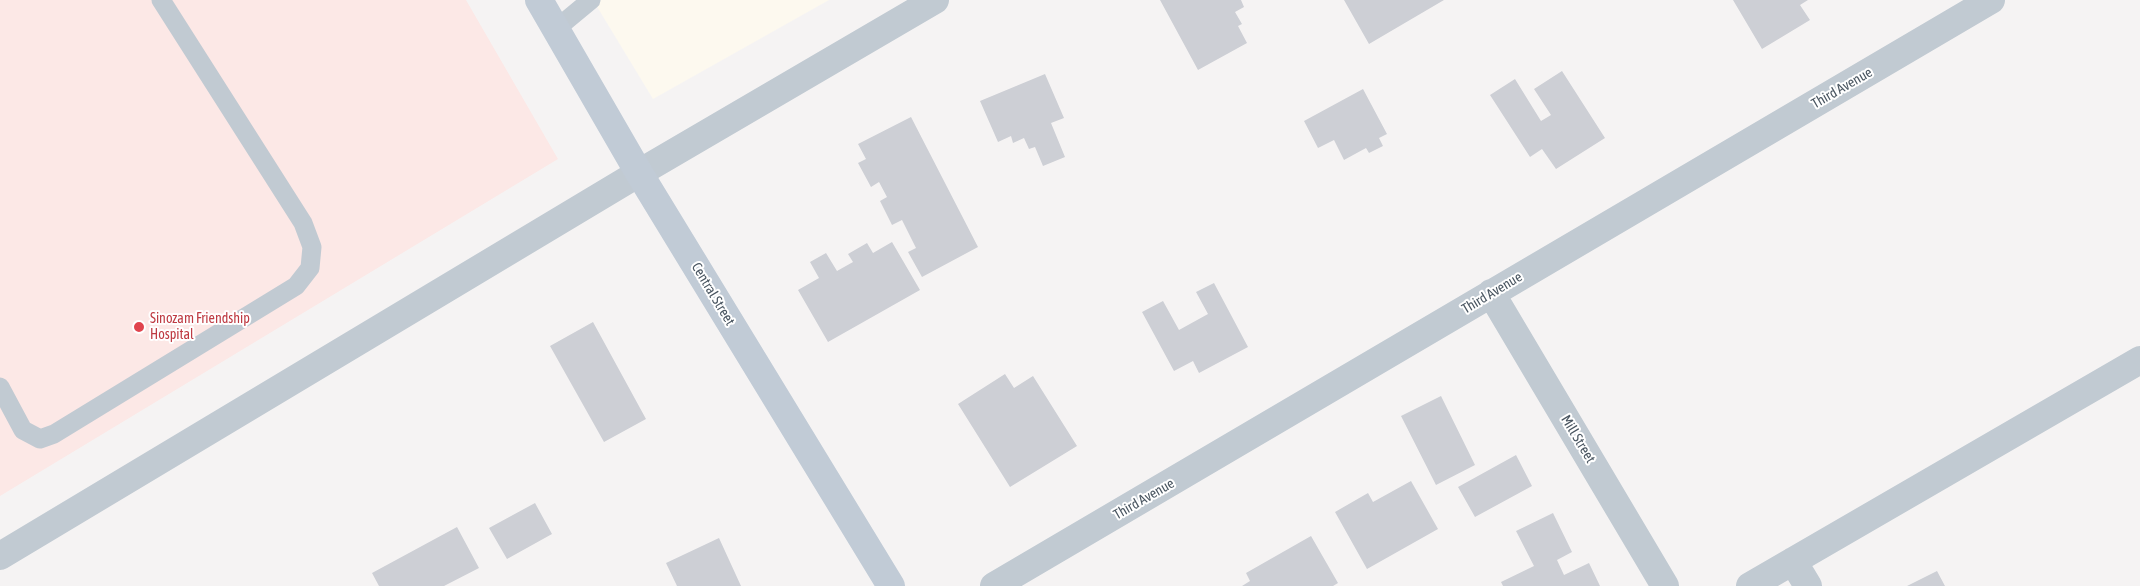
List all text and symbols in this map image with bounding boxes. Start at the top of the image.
street label: Third Avenue [1809,64,1875,112]
street label: Central Street [688,260,738,328]
street label: Third Avenue [1459,268,1525,318]
place label: Sinozam Friendship Hospital [150,311,250,344]
marker: Sinozam Friendship Hospital [132,320,146,334]
street label: Mill Street [1557,412,1599,466]
street label: Third Avenue [1111,475,1177,523]

